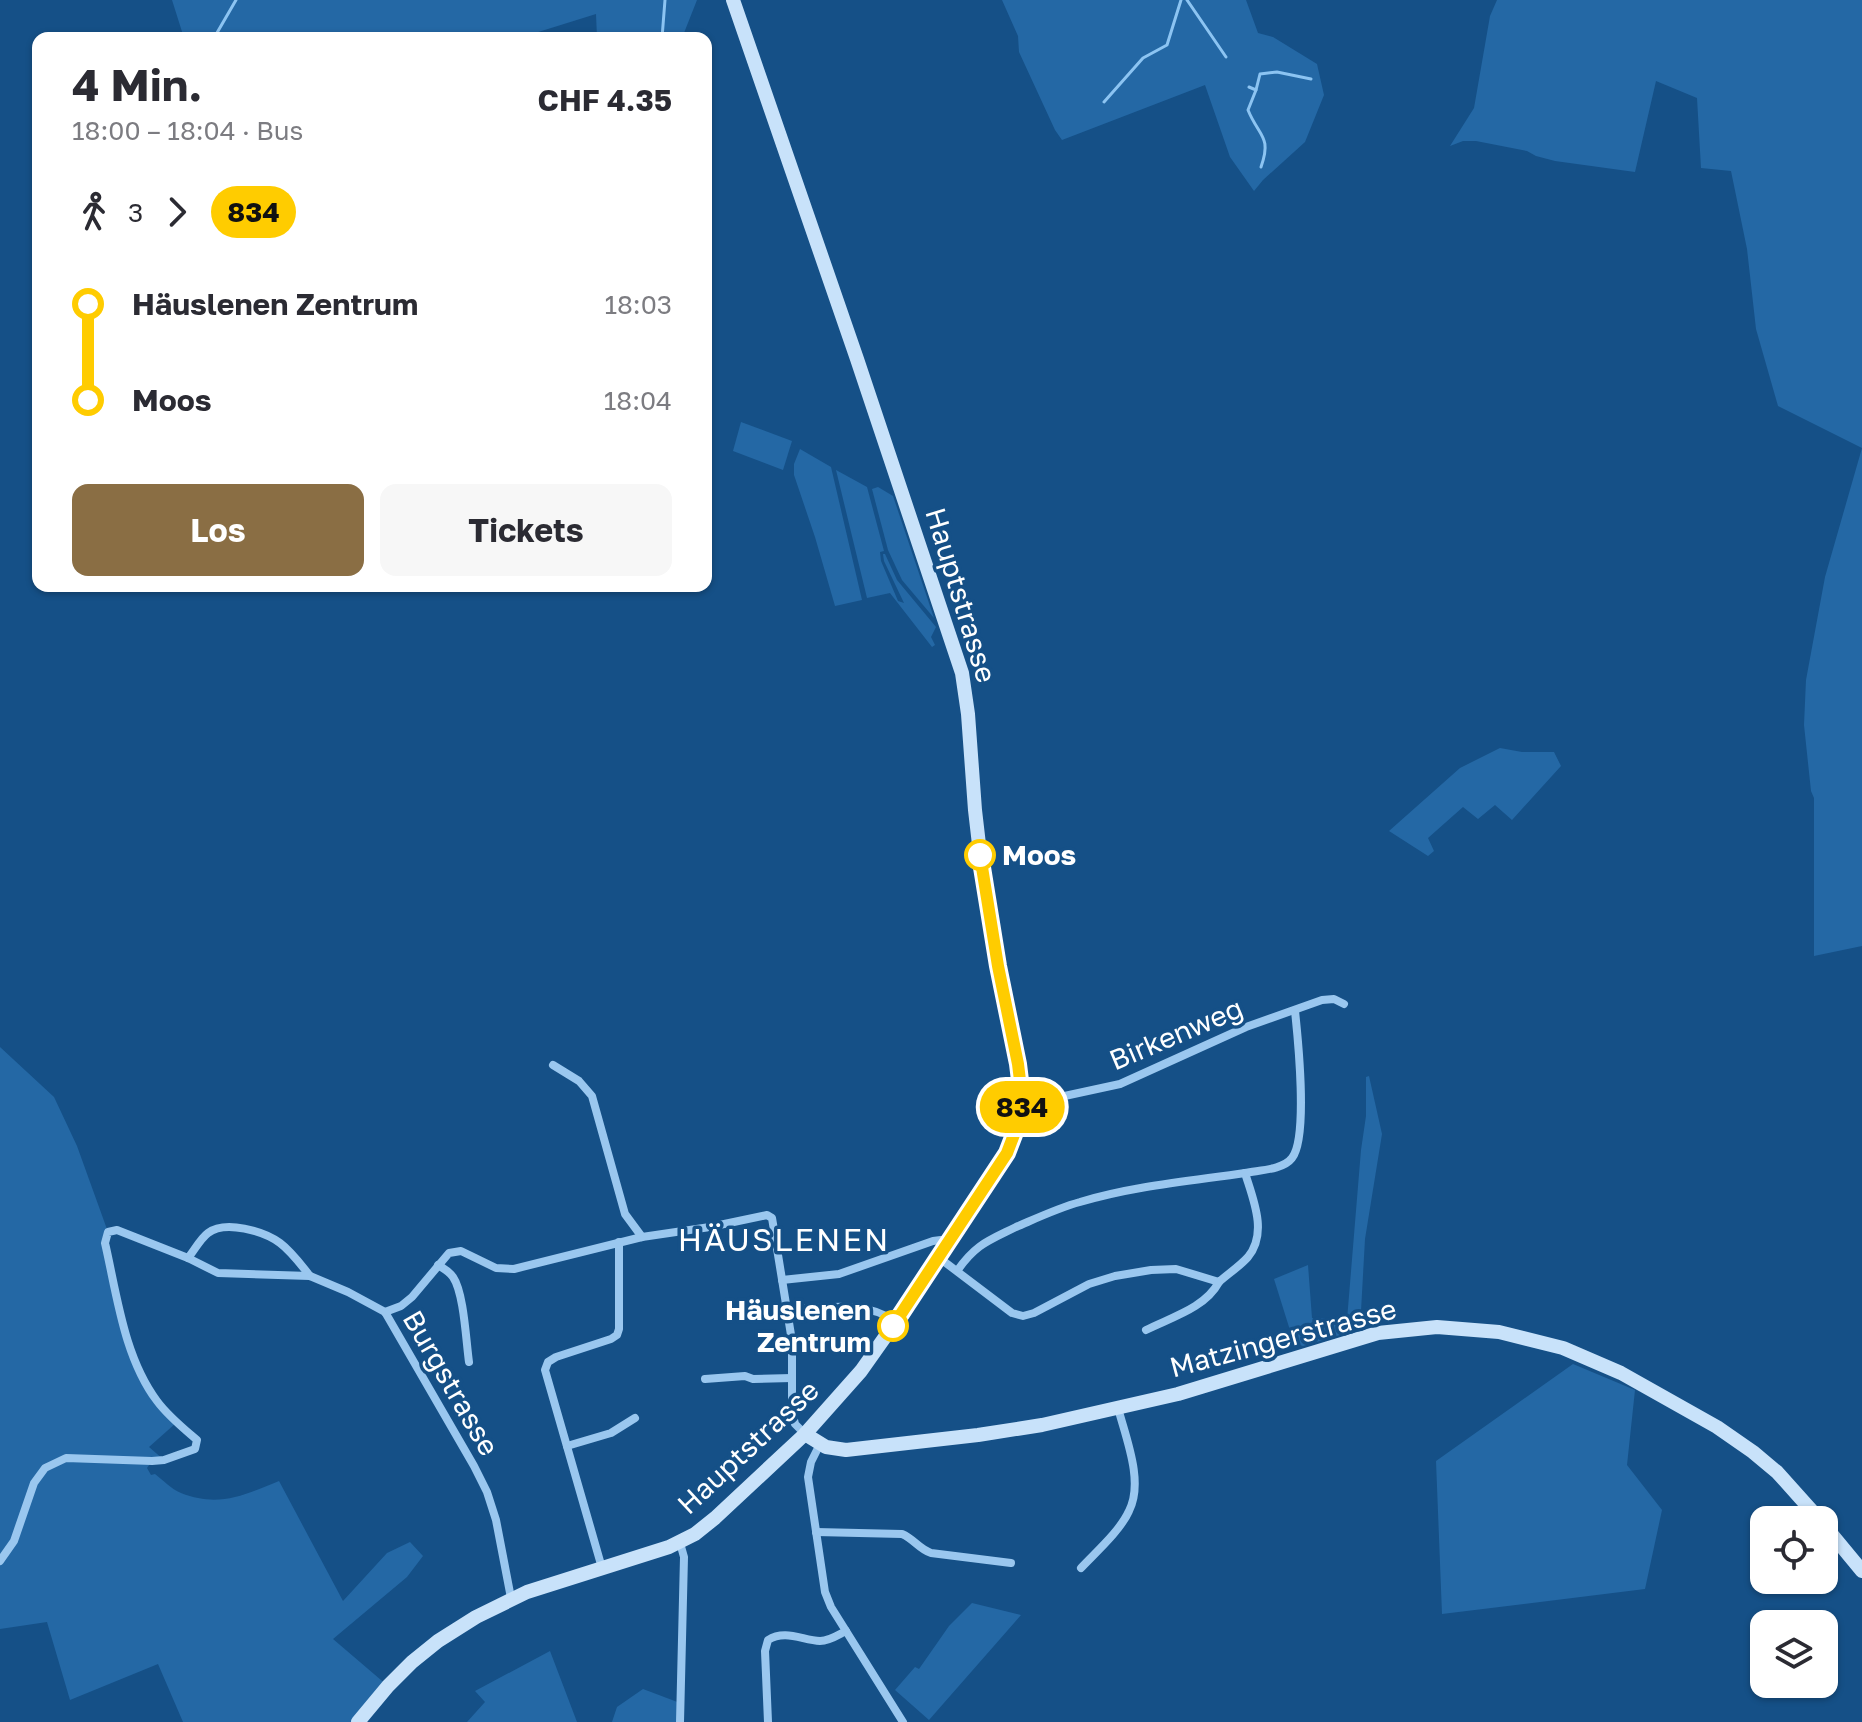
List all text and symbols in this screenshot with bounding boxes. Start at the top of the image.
text: 4 Min. [72,58,202,111]
text: CHF 4.35 [538,82,672,118]
text: 18:00 – 18:04 · Bus [72,115,303,146]
icon: walk [72,190,116,234]
icon: forward [155,190,199,234]
text: 834 [227,195,280,228]
text: 3 [128,197,143,228]
text: Häuslenen Zentrum [132,286,418,322]
text: 18:03 [604,289,672,320]
text: Moos [132,382,212,418]
text: 18:04 [604,385,672,416]
button: Los [72,484,364,576]
button: Tickets [380,484,672,576]
street label: Hauptstrasse [919,504,1004,686]
place label: Moos [1002,838,1076,871]
marker: Moos [965,840,995,870]
street label: Birkenweg [1104,991,1247,1076]
line badge: 834 [976,1081,1068,1133]
text: 834 [996,1090,1048,1123]
district label: HÄUSLENEN [678,1220,890,1258]
street label: Matzingerstrasse [1166,1291,1400,1384]
place label: Häuslenen Zentrum [725,1293,871,1358]
street label: Burgstrasse [397,1304,506,1461]
marker: Häuslenen Zentrum [878,1311,908,1341]
street label: Hauptstrasse [670,1373,825,1520]
map controls [1750,1506,1838,1698]
button: locate [1750,1506,1838,1594]
button: layers [1750,1610,1838,1698]

